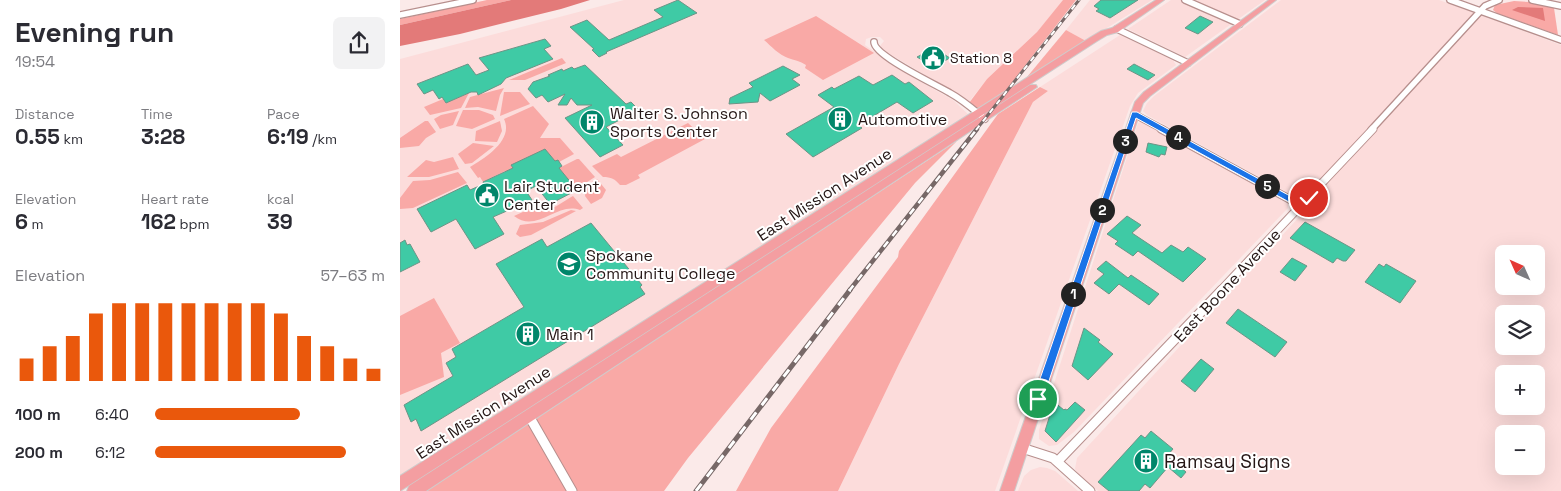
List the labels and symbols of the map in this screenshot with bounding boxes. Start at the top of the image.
public building icon: Station 8 [920,45,946,71]
place label: Station 8 [950,49,1012,67]
place label: Walter S. Johnson Sports Center [610,103,748,142]
building icon: Automotive [827,106,853,132]
building icon: Walter S. Johnson Sports Center [579,109,605,135]
place label: Automotive [858,109,947,130]
pin: 4 [1166,124,1190,150]
pin: 3 [1112,128,1138,154]
street label: East Mission Avenue [753,143,896,246]
pin: 5 [1254,174,1280,198]
place label: Lair Student Center [504,176,600,215]
pin [1288,177,1330,219]
public building icon: Lair Student Center [474,182,500,208]
pin: 2 [1090,198,1114,222]
street label: East Boone Avenue [1169,224,1285,347]
place label: Spokane Community College [586,245,736,284]
north arrow [1495,245,1545,295]
school or university icon: Spokane Community College [556,251,582,277]
pin: 1 [1060,282,1086,306]
building icon: Main 1 [515,321,541,347]
place label: Main 1 [546,324,594,345]
street label: East Mission Avenue [412,361,555,464]
pin [1017,378,1059,420]
building icon: Ramsay Signs [1133,448,1159,474]
place label: Ramsay Signs [1164,449,1291,474]

